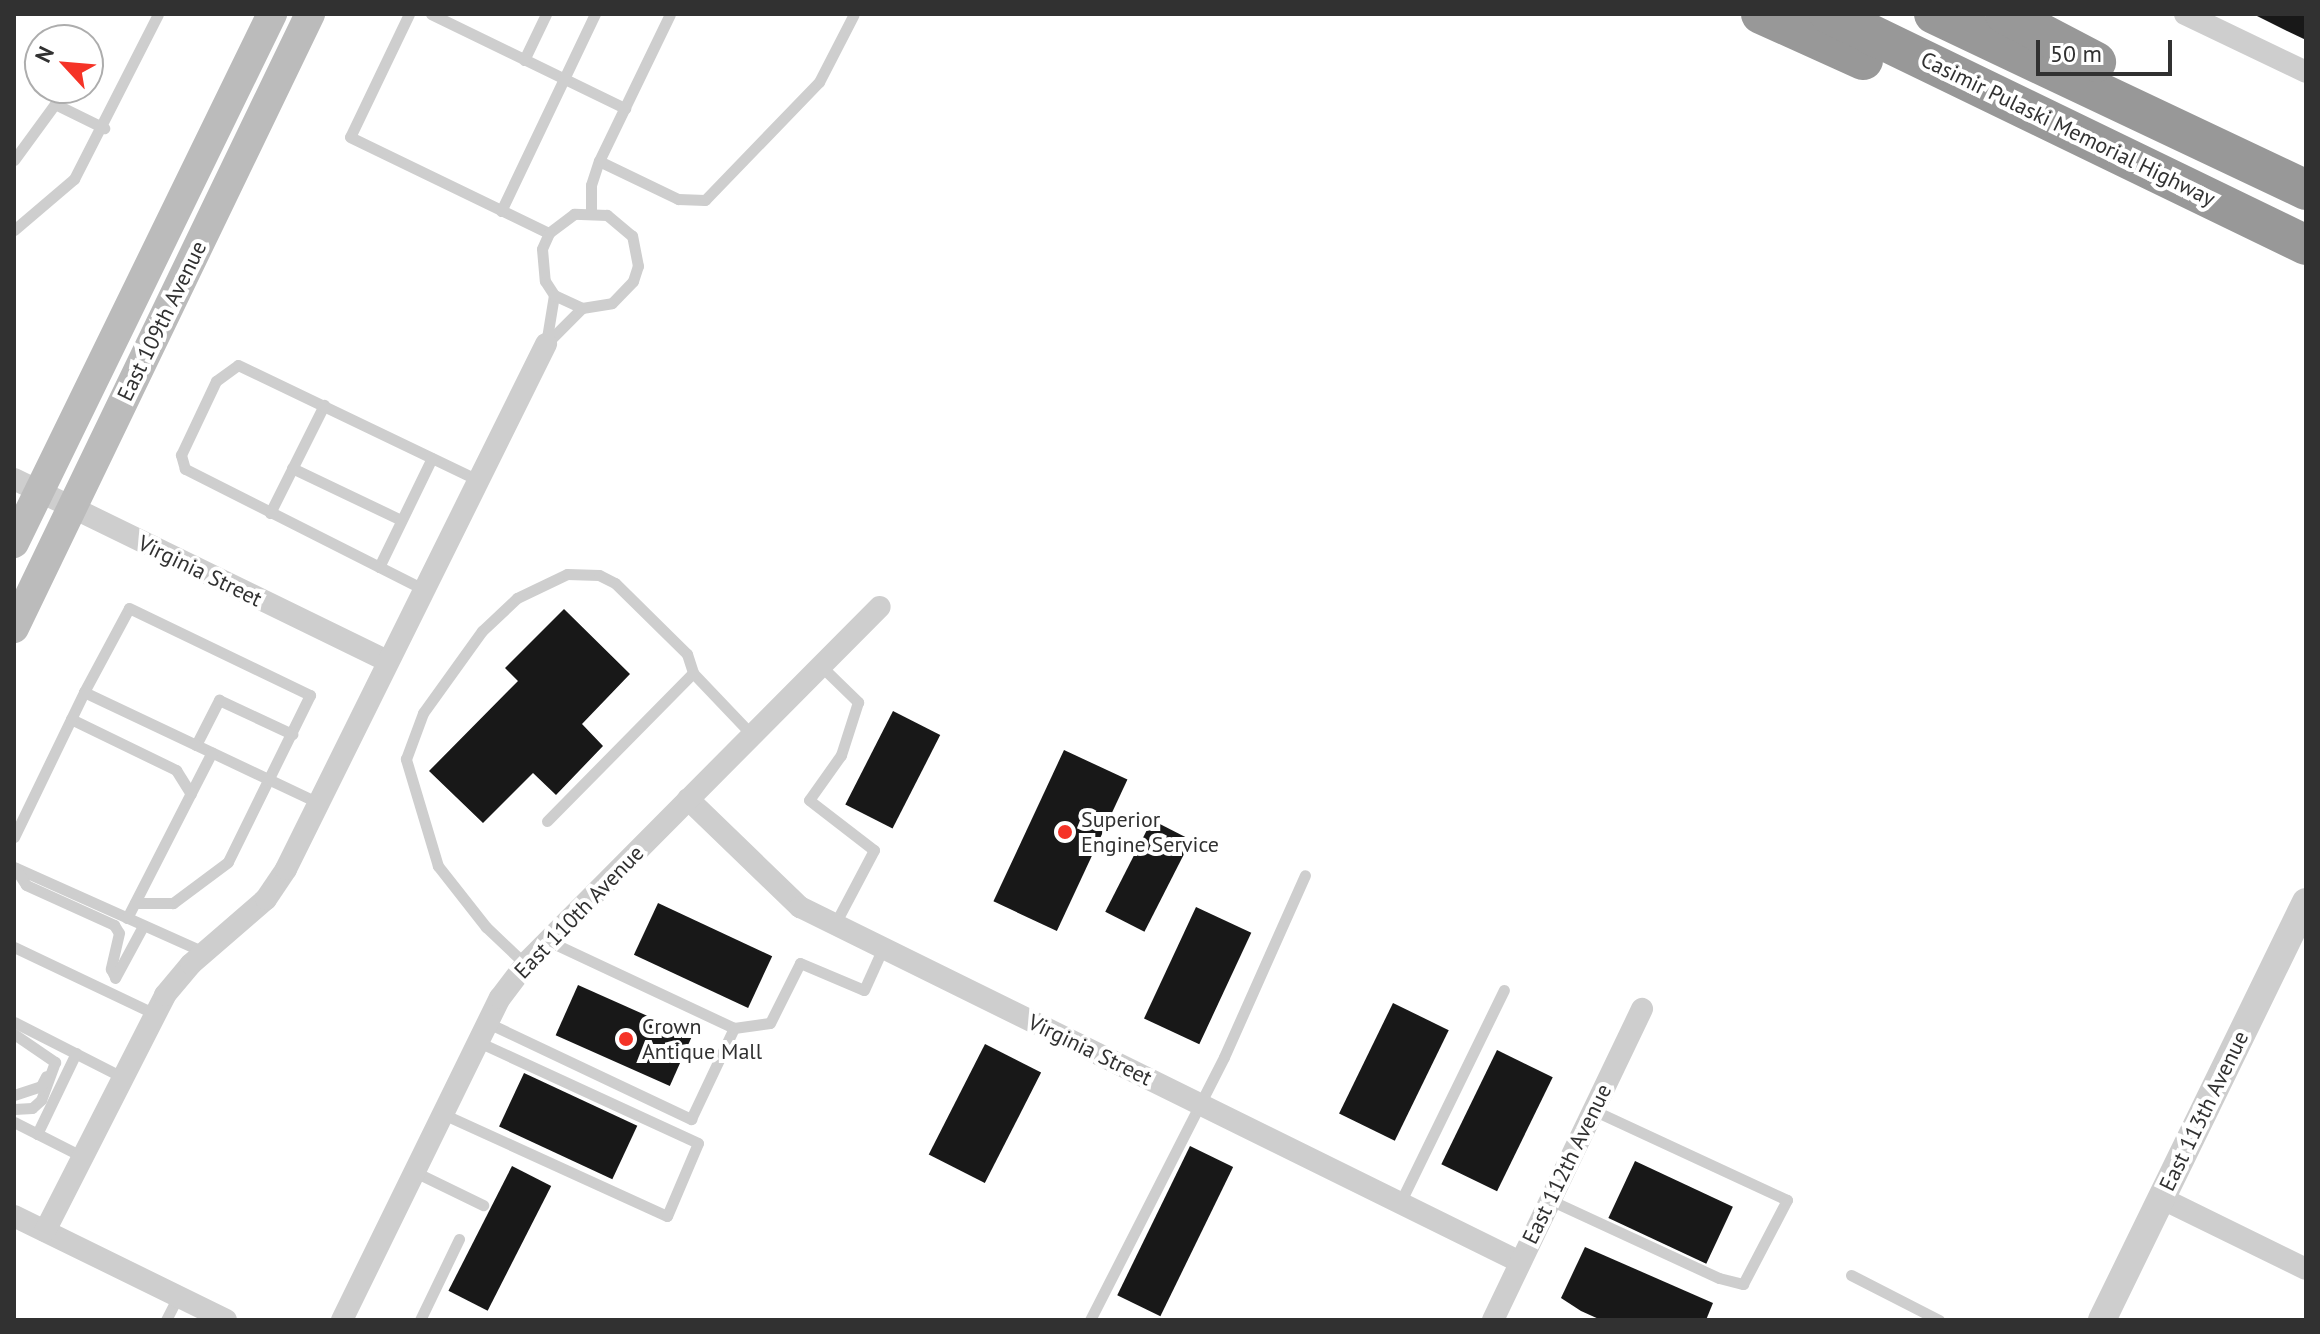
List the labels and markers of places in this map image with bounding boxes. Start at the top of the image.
place label: Superior Engine Service [1081,806,1219,858]
marker: Superior Engine Service [1056,823,1074,841]
place label: Crown Antique Mall [642,1013,762,1064]
marker: Crown Antique Mall [617,1030,635,1048]

